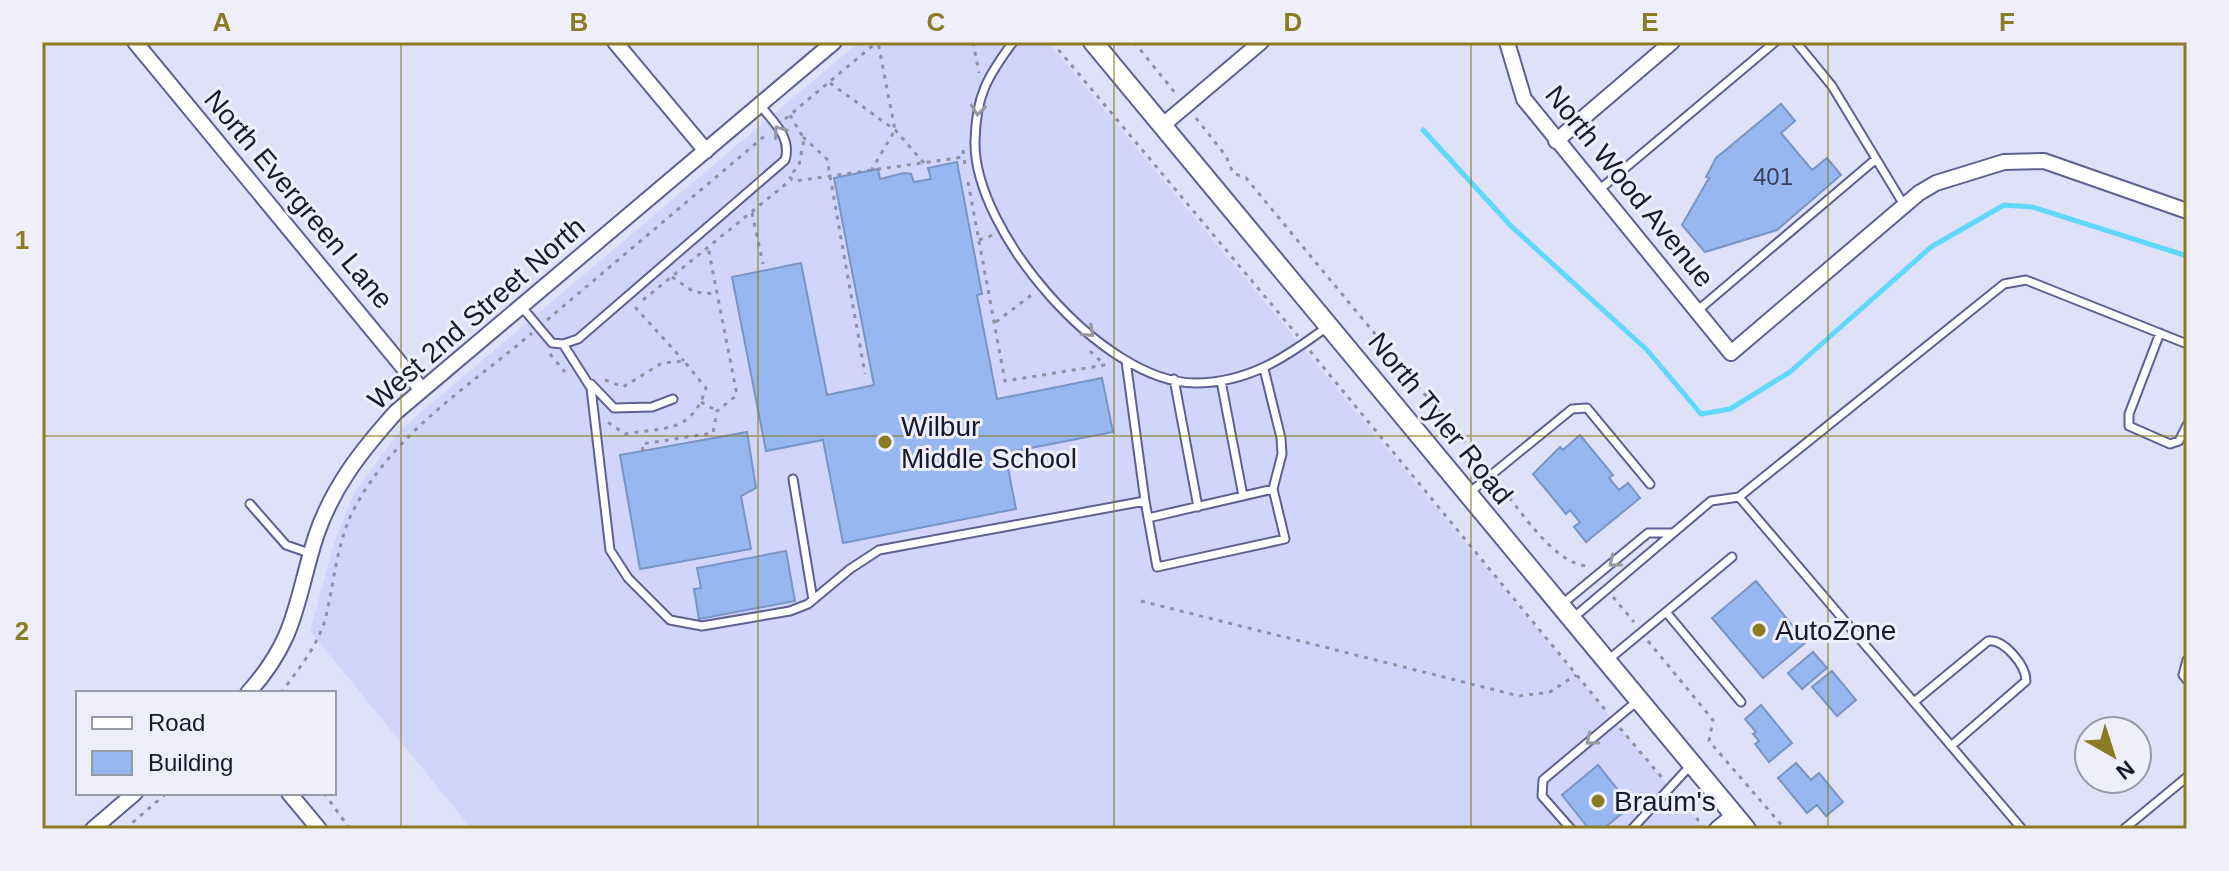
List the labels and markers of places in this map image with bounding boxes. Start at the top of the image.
place label: Wilbur Middle School [901,411,1077,474]
marker: Wilbur Middle School [876,433,894,451]
place label: AutoZone [1775,615,1896,646]
marker: AutoZone [1750,621,1768,639]
place label: Braum's [1614,786,1716,817]
marker: Braum's [1589,792,1607,810]

